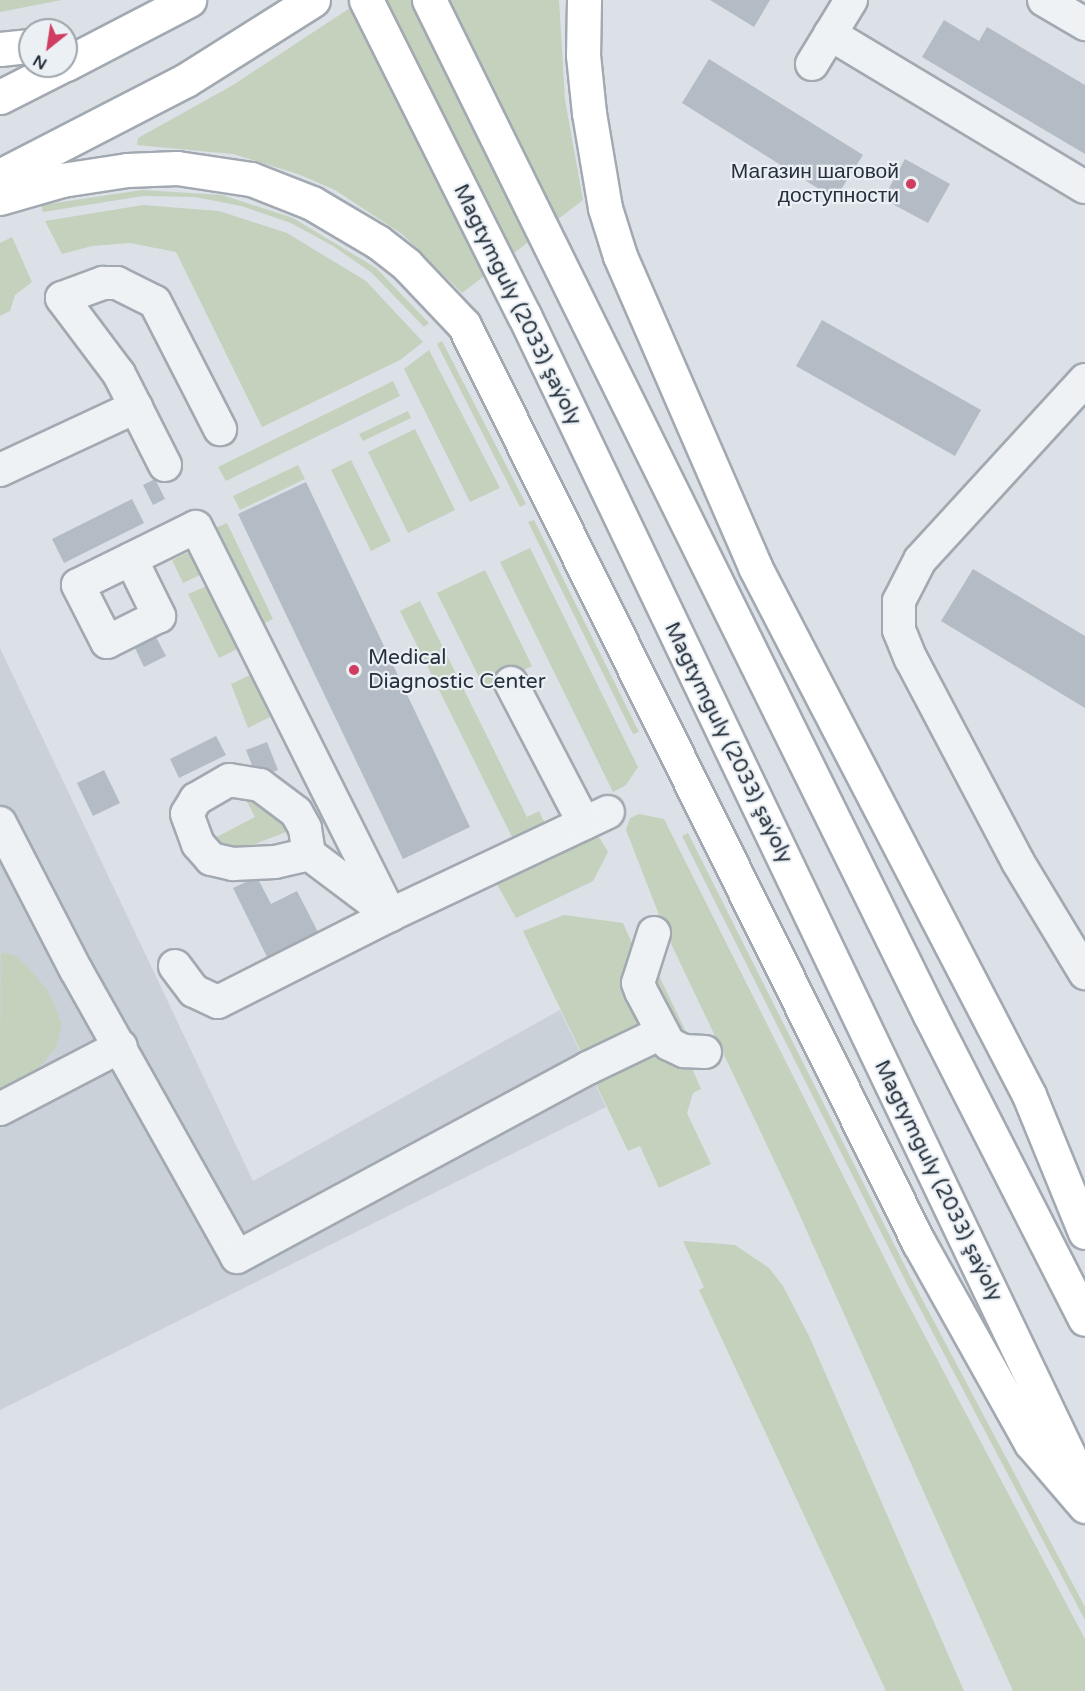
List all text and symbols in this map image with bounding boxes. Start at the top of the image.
north arrow [18,18,78,78]
text: N [29,50,51,74]
place label: Магазин шаговой доступности [731,159,899,209]
marker: Магазин шаговой доступности [904,177,918,191]
street label: Magtymguly (2033) şaýoly [448,180,586,430]
street label: Magtymguly (2033) şaýoly [659,618,797,868]
place label: Medical Diagnostic Center [368,645,546,695]
marker: Medical Diagnostic Center [345,661,363,679]
street label: Magtymguly (2033) şaýoly [869,1056,1007,1306]

